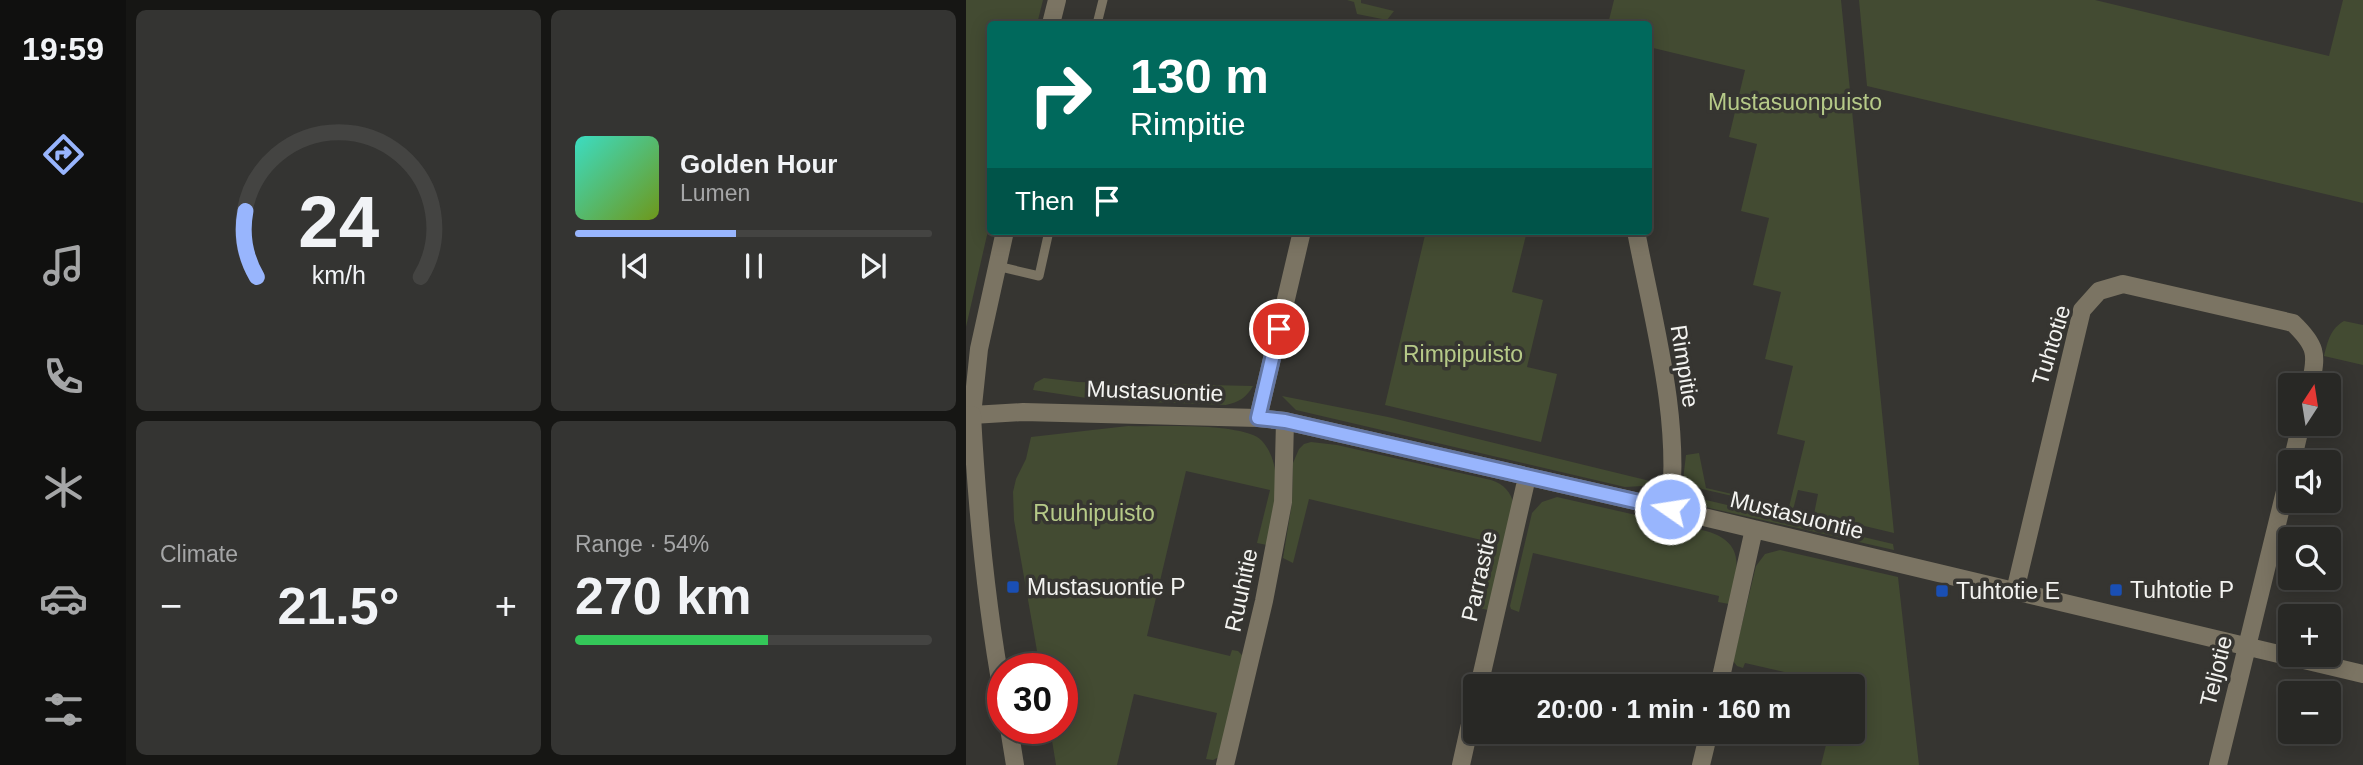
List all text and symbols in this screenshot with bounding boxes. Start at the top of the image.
text: 19:59 [22,31,104,67]
icon: right [1015,49,1106,140]
text: 130 m [1130,49,1269,103]
park label: Mustasuonpuisto [1708,89,1882,115]
text: Rimpitie [1130,106,1246,142]
icon: directions [39,130,88,179]
text: Golden Hour [680,149,837,179]
text: Lumen [680,180,750,206]
text: 24 [298,181,379,262]
icon: arrive [1088,182,1126,220]
text: Then [1015,186,1074,216]
icon: music [39,241,88,290]
icon: previous [616,247,654,285]
icon: pause [735,247,773,285]
icon: next [854,247,892,285]
text: km/h [311,261,366,289]
pin [1249,299,1309,359]
street label: Tuhtotie [2027,302,2075,388]
icon: arrive [1260,310,1298,348]
street label: Rimpitie [1666,323,1704,409]
park label: Rimpipuisto [1403,341,1523,367]
icon: phone [39,352,88,401]
north arrow [2278,373,2342,436]
map controls [2278,373,2341,744]
street label: Mustasuontie [1086,376,1224,406]
button: sound [2278,450,2341,513]
icon: climate [39,463,88,512]
position arrow [1633,472,1707,546]
street label: Mustasuontie [1727,486,1867,544]
park label: Ruuhipuisto [1033,500,1155,526]
button: search [2278,527,2341,590]
street label: Parrastie [1456,528,1502,624]
text: Range · 54% [575,531,709,557]
text: Climate [160,541,238,567]
street label: Ruuhitie [1220,546,1262,634]
text: 270 km [575,567,751,625]
icon: car [39,574,88,623]
place label: Mustasuontie P [1027,574,1186,600]
text: 21.5° [277,577,400,635]
place label: Tuhtotie P [2130,577,2234,603]
place label: Tuhtotie E [1956,578,2060,604]
marker: Mustasuontie P [1005,579,1021,595]
marker: Tuhtotie P [2108,582,2124,598]
marker: Tuhtotie E [1934,583,1950,599]
text: − [160,585,182,627]
text: + [495,585,517,627]
button: + [2278,604,2341,667]
street label: Teljotie [2195,633,2237,709]
speed limit sign: 30 [987,653,1078,744]
button: − [2278,681,2341,744]
icon: filters [39,685,88,734]
text: 20:00 · 1 min · 160 m [1537,694,1791,724]

